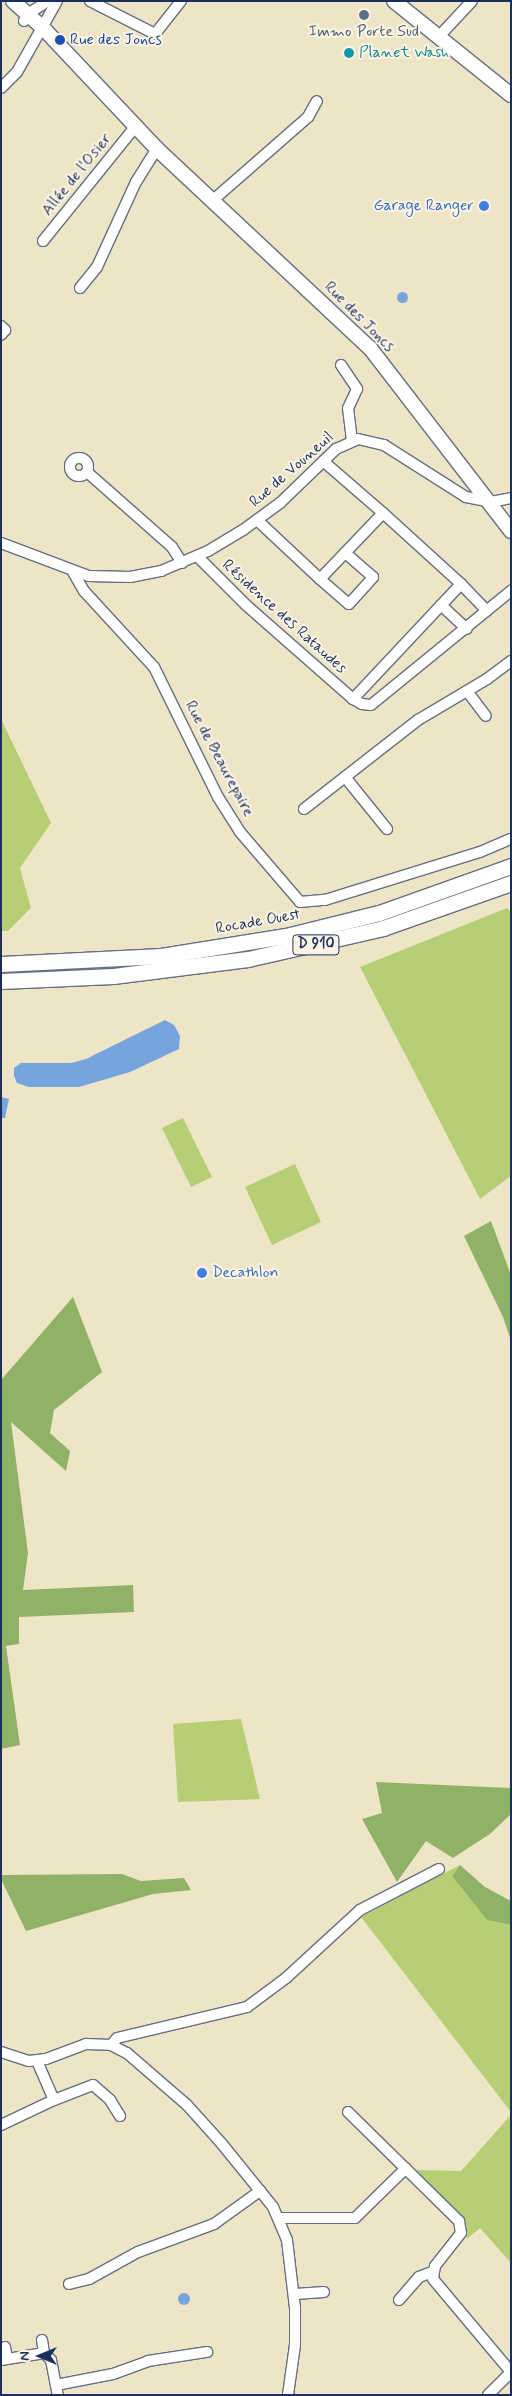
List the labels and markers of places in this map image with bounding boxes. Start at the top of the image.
marker: Immo Porte Sud [358,9,370,21]
place label: Immo Porte Sud [308,22,420,42]
place label: Rue des Joncs [70,30,162,50]
marker: Rue des Joncs [54,34,66,46]
place label: Planet Wash [359,43,450,63]
marker: Planet Wash [343,47,355,59]
place label: Garage Ranger [373,196,474,216]
marker: Garage Ranger [478,200,490,212]
place label: Decathlon [212,1263,279,1283]
marker: Decathlon [196,1267,208,1279]

